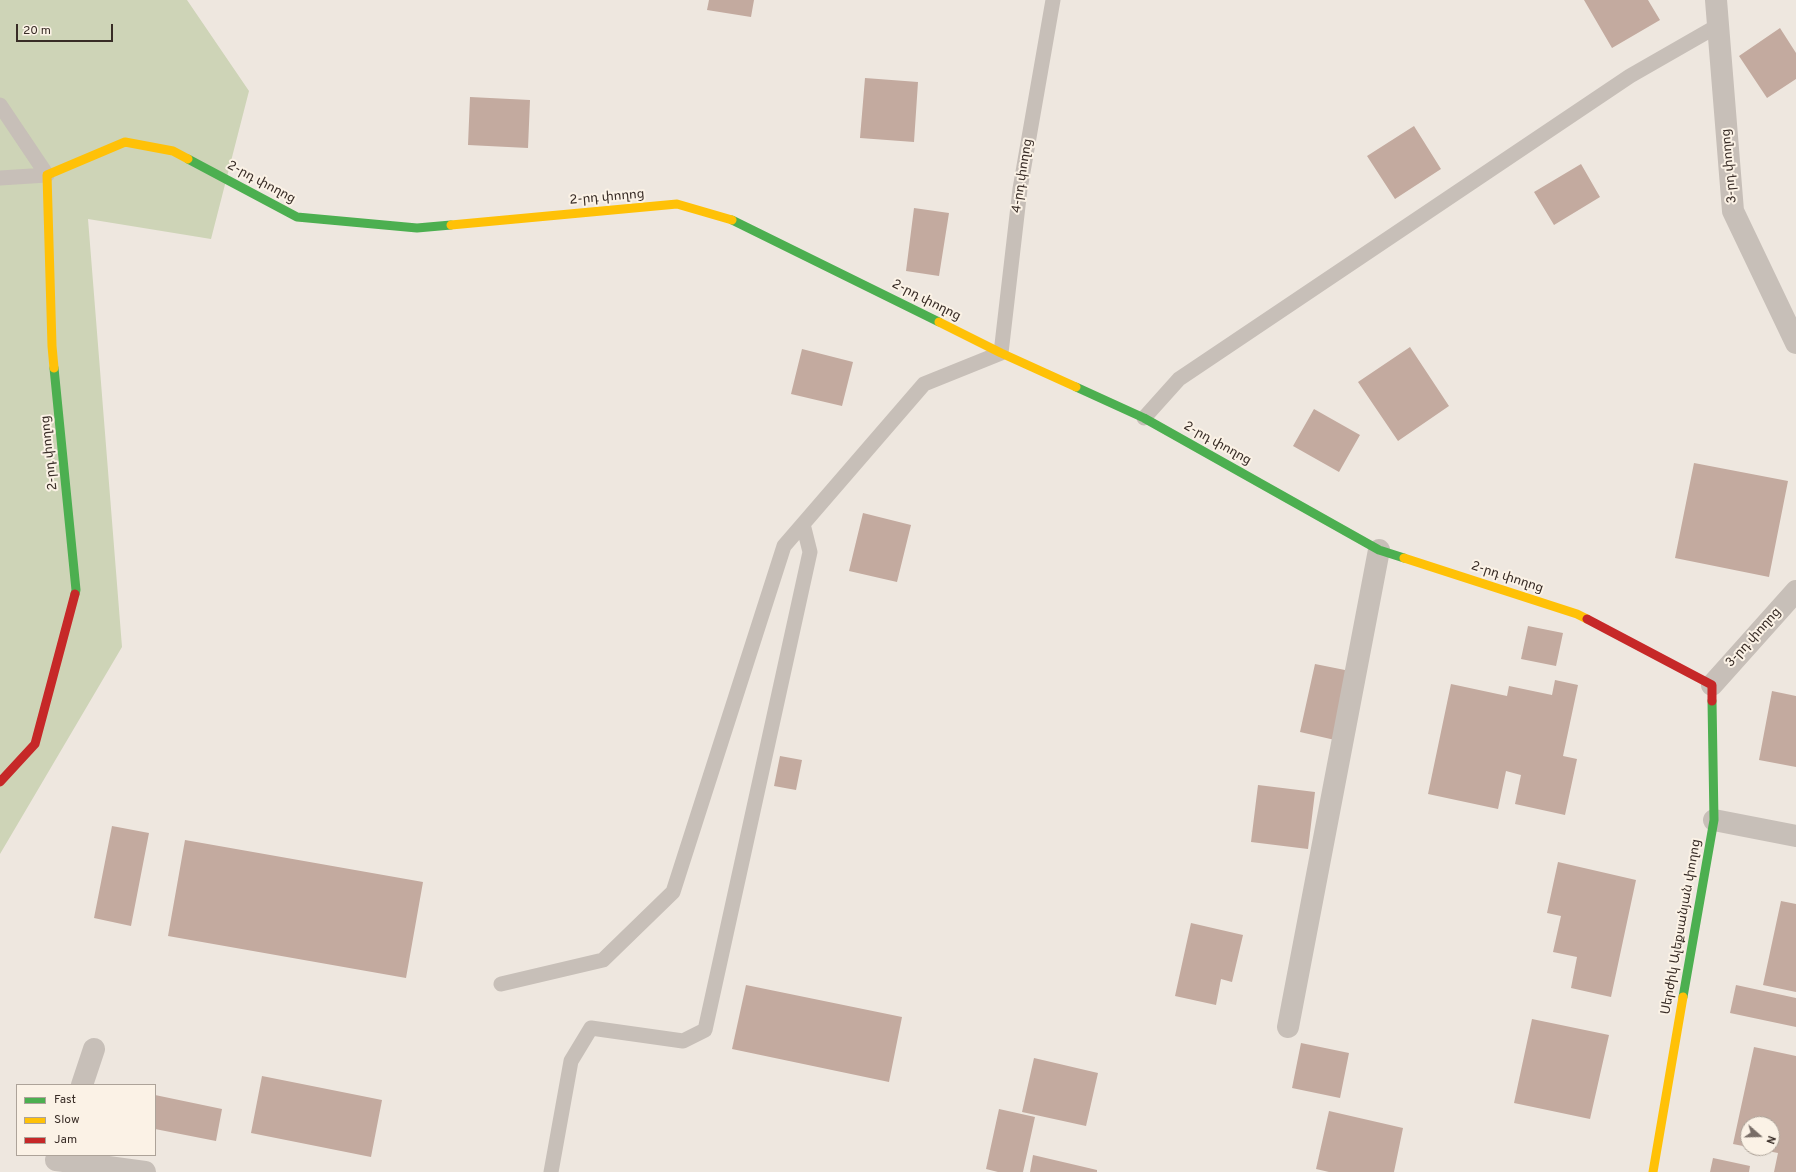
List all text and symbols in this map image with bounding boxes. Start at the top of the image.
scale bar [18,16,115,42]
text: 20 m [23,23,51,39]
street label: 3-րդ փողոց [1719,128,1741,204]
street label: 4-րդ փողոց [1009,138,1037,214]
street label: 2-րդ փողոց [224,158,298,208]
street label: 2-րդ փողոց [569,187,645,209]
street label: 2-րդ փողոց [889,277,963,325]
street label: 2-րդ փողոց [38,415,62,491]
street label: 2-րդ փողոց [1180,419,1254,469]
street label: 2-րդ փողոց [1469,559,1545,597]
street label: 3-րդ փողոց [1723,605,1785,671]
street label: Սերժիկ Ալեքսանյան փողոց [1659,838,1705,1016]
legend [16,1084,156,1156]
text: Fast [54,1092,76,1108]
text: Slow [54,1112,80,1128]
north arrow [1740,1116,1780,1156]
text: Jam [54,1132,77,1148]
text: N [1762,1134,1778,1146]

